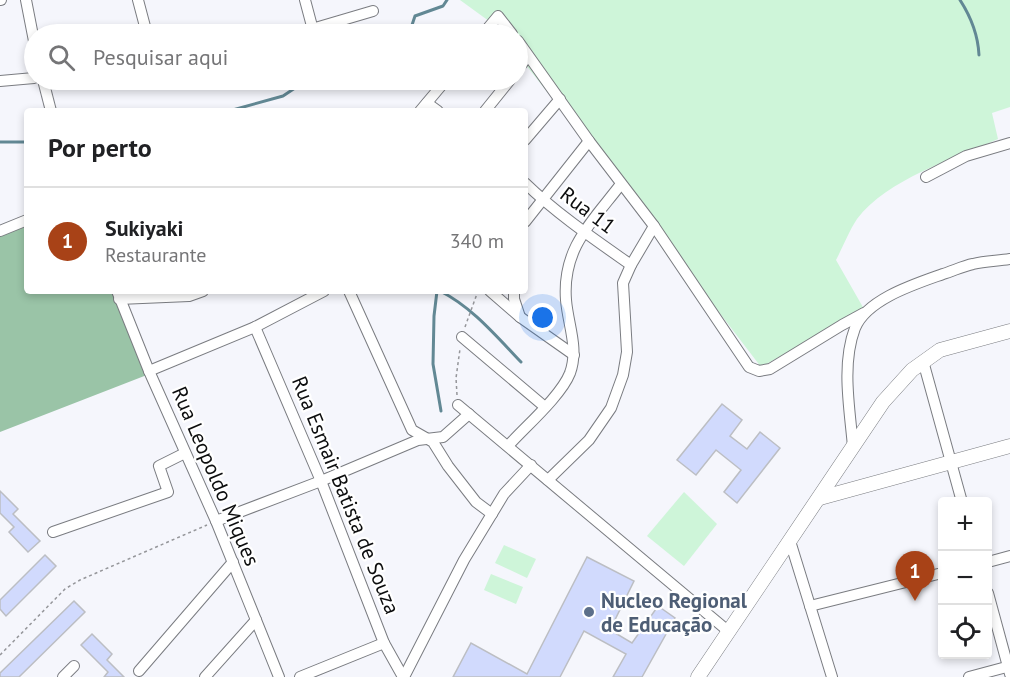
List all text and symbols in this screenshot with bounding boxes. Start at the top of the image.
search box [24,24,528,90]
icon: search [45,41,78,74]
text: Pesquisar aqui [93,43,229,71]
text: Por perto [48,131,152,164]
street label: Rua 11 [555,180,621,240]
text: Sukiyaki [105,214,183,242]
text: 1 [62,228,73,254]
text: 340 m [450,228,504,254]
text: Restaurante [105,242,206,268]
your location [528,303,557,332]
street label: Rua Esmair Batista de Souza [286,372,406,618]
street label: Rua Leopoldo Miques [166,382,266,570]
map controls [938,497,992,659]
button: + [938,497,992,551]
button: − [938,551,992,605]
pin: 1 [896,552,934,601]
place label: Nucleo Regional de Educação [601,587,748,638]
marker: Nucleo Regional de Educação [582,605,596,619]
button: locate [938,605,992,659]

